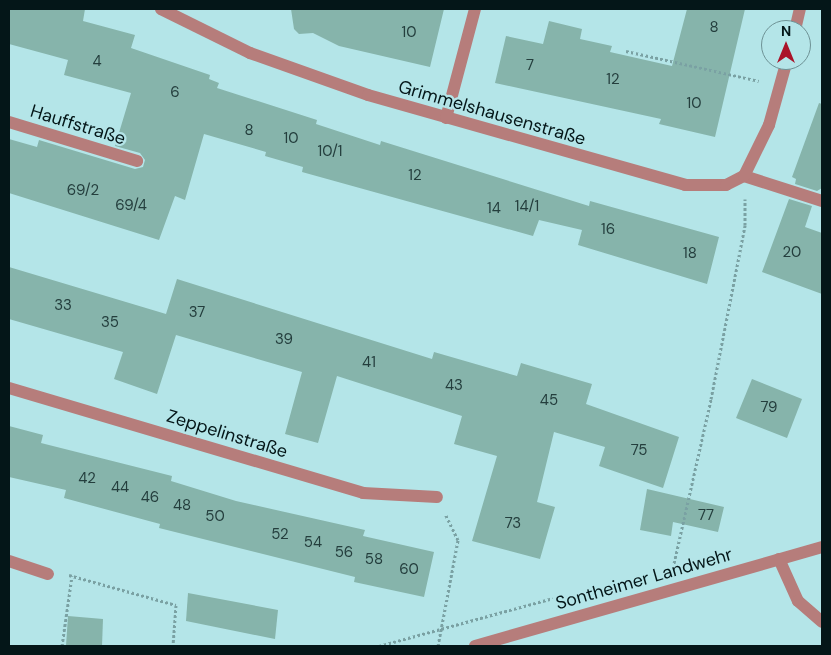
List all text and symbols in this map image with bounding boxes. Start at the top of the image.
house number: 8 [709,19,719,37]
north arrow [761,20,811,70]
text: N [781,22,791,40]
house number: 10 [402,24,416,42]
house number: 4 [92,53,102,71]
house number: 7 [526,57,534,75]
house number: 12 [606,71,620,89]
street label: Grimmelshausenstraße [396,76,588,150]
house number: 6 [170,84,180,102]
house number: 10 [687,95,701,113]
street label: Hauffstraße [28,100,128,150]
house number: 8 [244,122,254,140]
house number: 10 [284,130,298,148]
house number: 10/1 [318,143,342,161]
house number: 12 [408,167,422,185]
house number: 69/2 [67,182,99,200]
house number: 69/4 [115,197,147,215]
house number: 14/1 [515,198,539,216]
house number: 14 [487,200,501,218]
house number: 16 [601,221,615,239]
house number: 20 [783,244,801,262]
house number: 18 [683,245,697,263]
house number: 33 [54,297,72,315]
house number: 37 [189,304,205,322]
house number: 35 [101,314,119,332]
house number: 39 [275,331,293,349]
house number: 41 [362,354,376,372]
house number: 43 [445,377,463,395]
house number: 45 [540,392,558,410]
house number: 79 [760,399,778,417]
street label: Zeppelinstraße [164,405,290,463]
house number: 75 [631,442,647,460]
house number: 42 [78,470,96,488]
house number: 44 [111,479,129,497]
house number: 46 [141,489,159,507]
house number: 48 [173,497,191,515]
house number: 77 [698,507,714,525]
house number: 50 [205,508,225,526]
house number: 73 [505,515,521,533]
house number: 52 [271,526,289,544]
house number: 54 [304,534,322,552]
street label: Sontheimer Landwehr [553,543,735,615]
house number: 56 [335,544,353,562]
house number: 58 [365,551,383,569]
house number: 60 [399,561,419,579]

